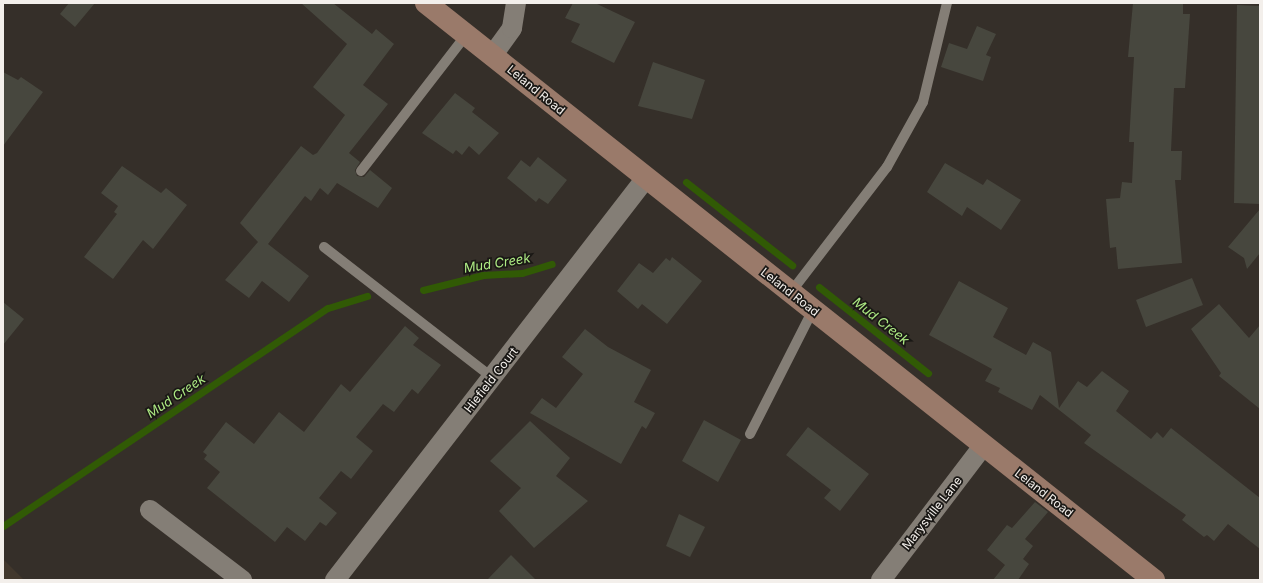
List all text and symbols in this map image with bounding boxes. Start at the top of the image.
street label: Leland Road [504,62,568,118]
water label: Mud Creek [463,250,531,276]
street label: Leland Road [758,265,822,319]
water label: Mud Creek [850,294,912,348]
street label: Hiefield Court [461,345,521,415]
water label: Mud Creek [144,371,208,421]
street label: Leland Road [1012,466,1076,520]
street label: Marysville Lane [899,474,965,552]

